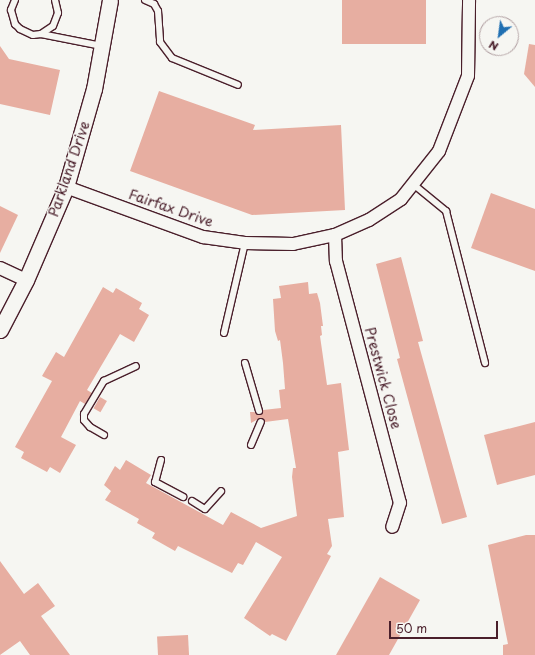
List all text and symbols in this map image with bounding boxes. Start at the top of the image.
north arrow [479,16,519,56]
text: N [485,37,501,56]
street label: Parkland Drive [45,119,93,219]
street label: Fairfax Drive [126,186,216,230]
street label: Prestwick Close [361,325,405,431]
scale bar [391,613,500,639]
text: 50 m [396,619,427,637]

